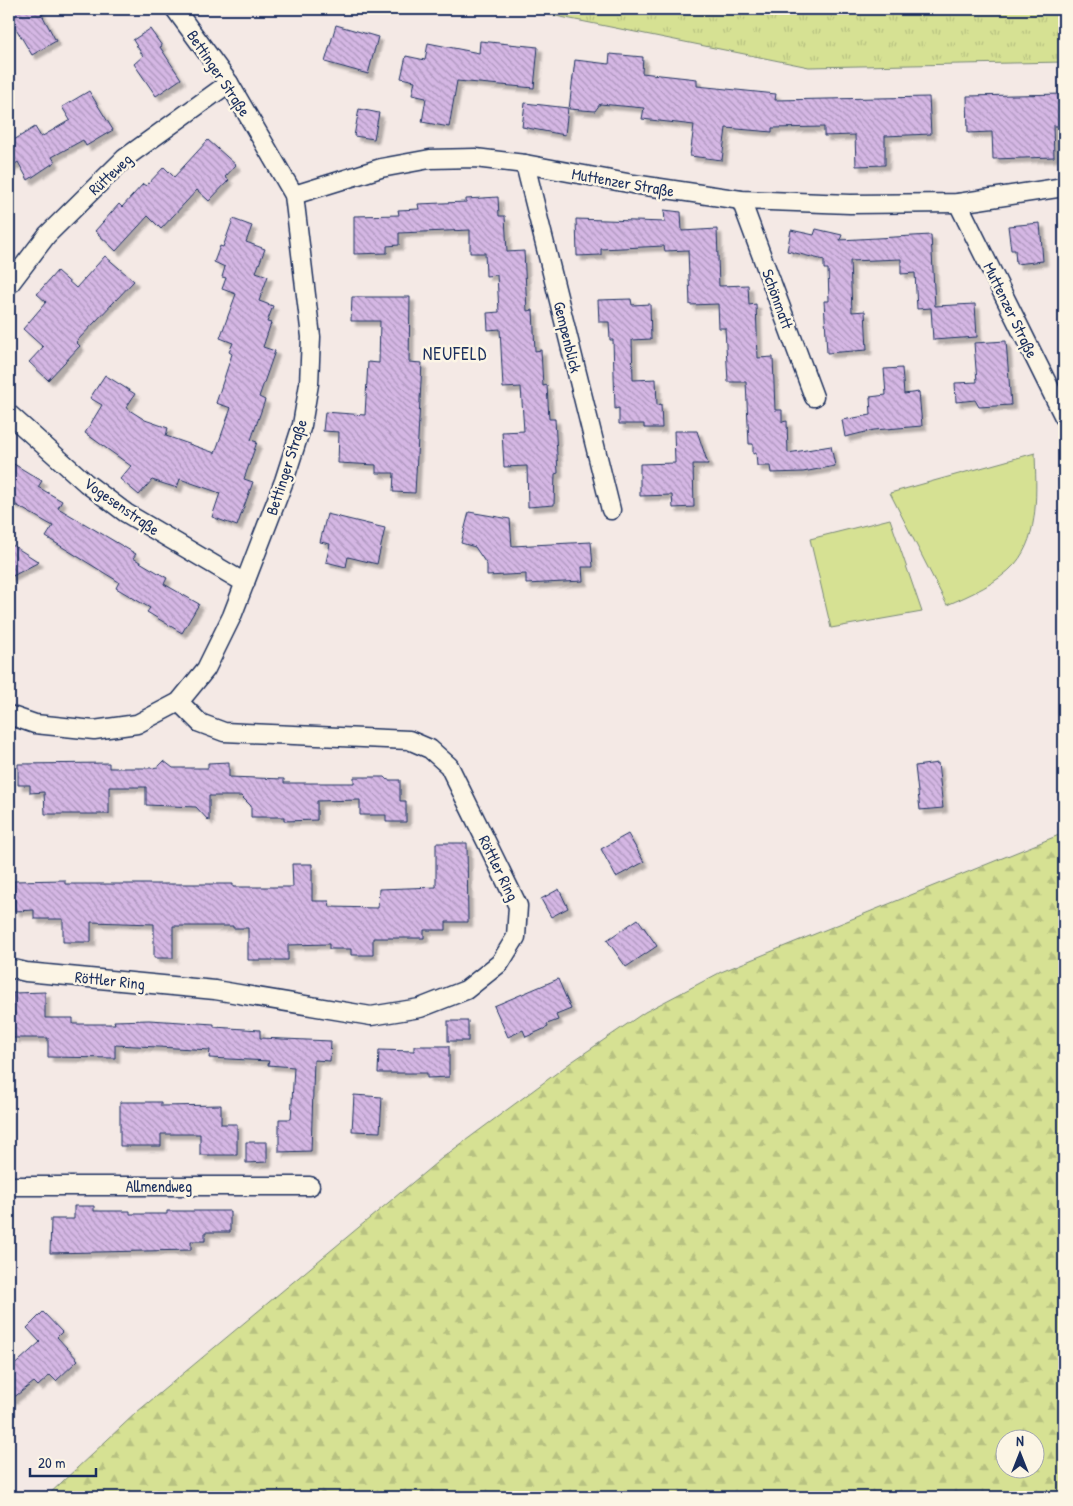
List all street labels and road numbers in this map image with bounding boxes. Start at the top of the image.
street label: Bettinger Straße [182,26,256,121]
street label: Rütteweg [84,148,136,200]
street label: Muttenzer Straße [570,162,677,202]
street label: Muttenzer Straße [978,259,1044,362]
street label: Schönmatt [757,266,799,332]
street label: Gempenblick [549,299,588,375]
street label: Bettinger Straße [260,416,312,518]
street label: Vogesenstraße [80,472,165,540]
street label: Röttler Ring [474,832,524,904]
street label: Röttler Ring [74,965,146,995]
street label: Allmendweg [126,1175,192,1197]

